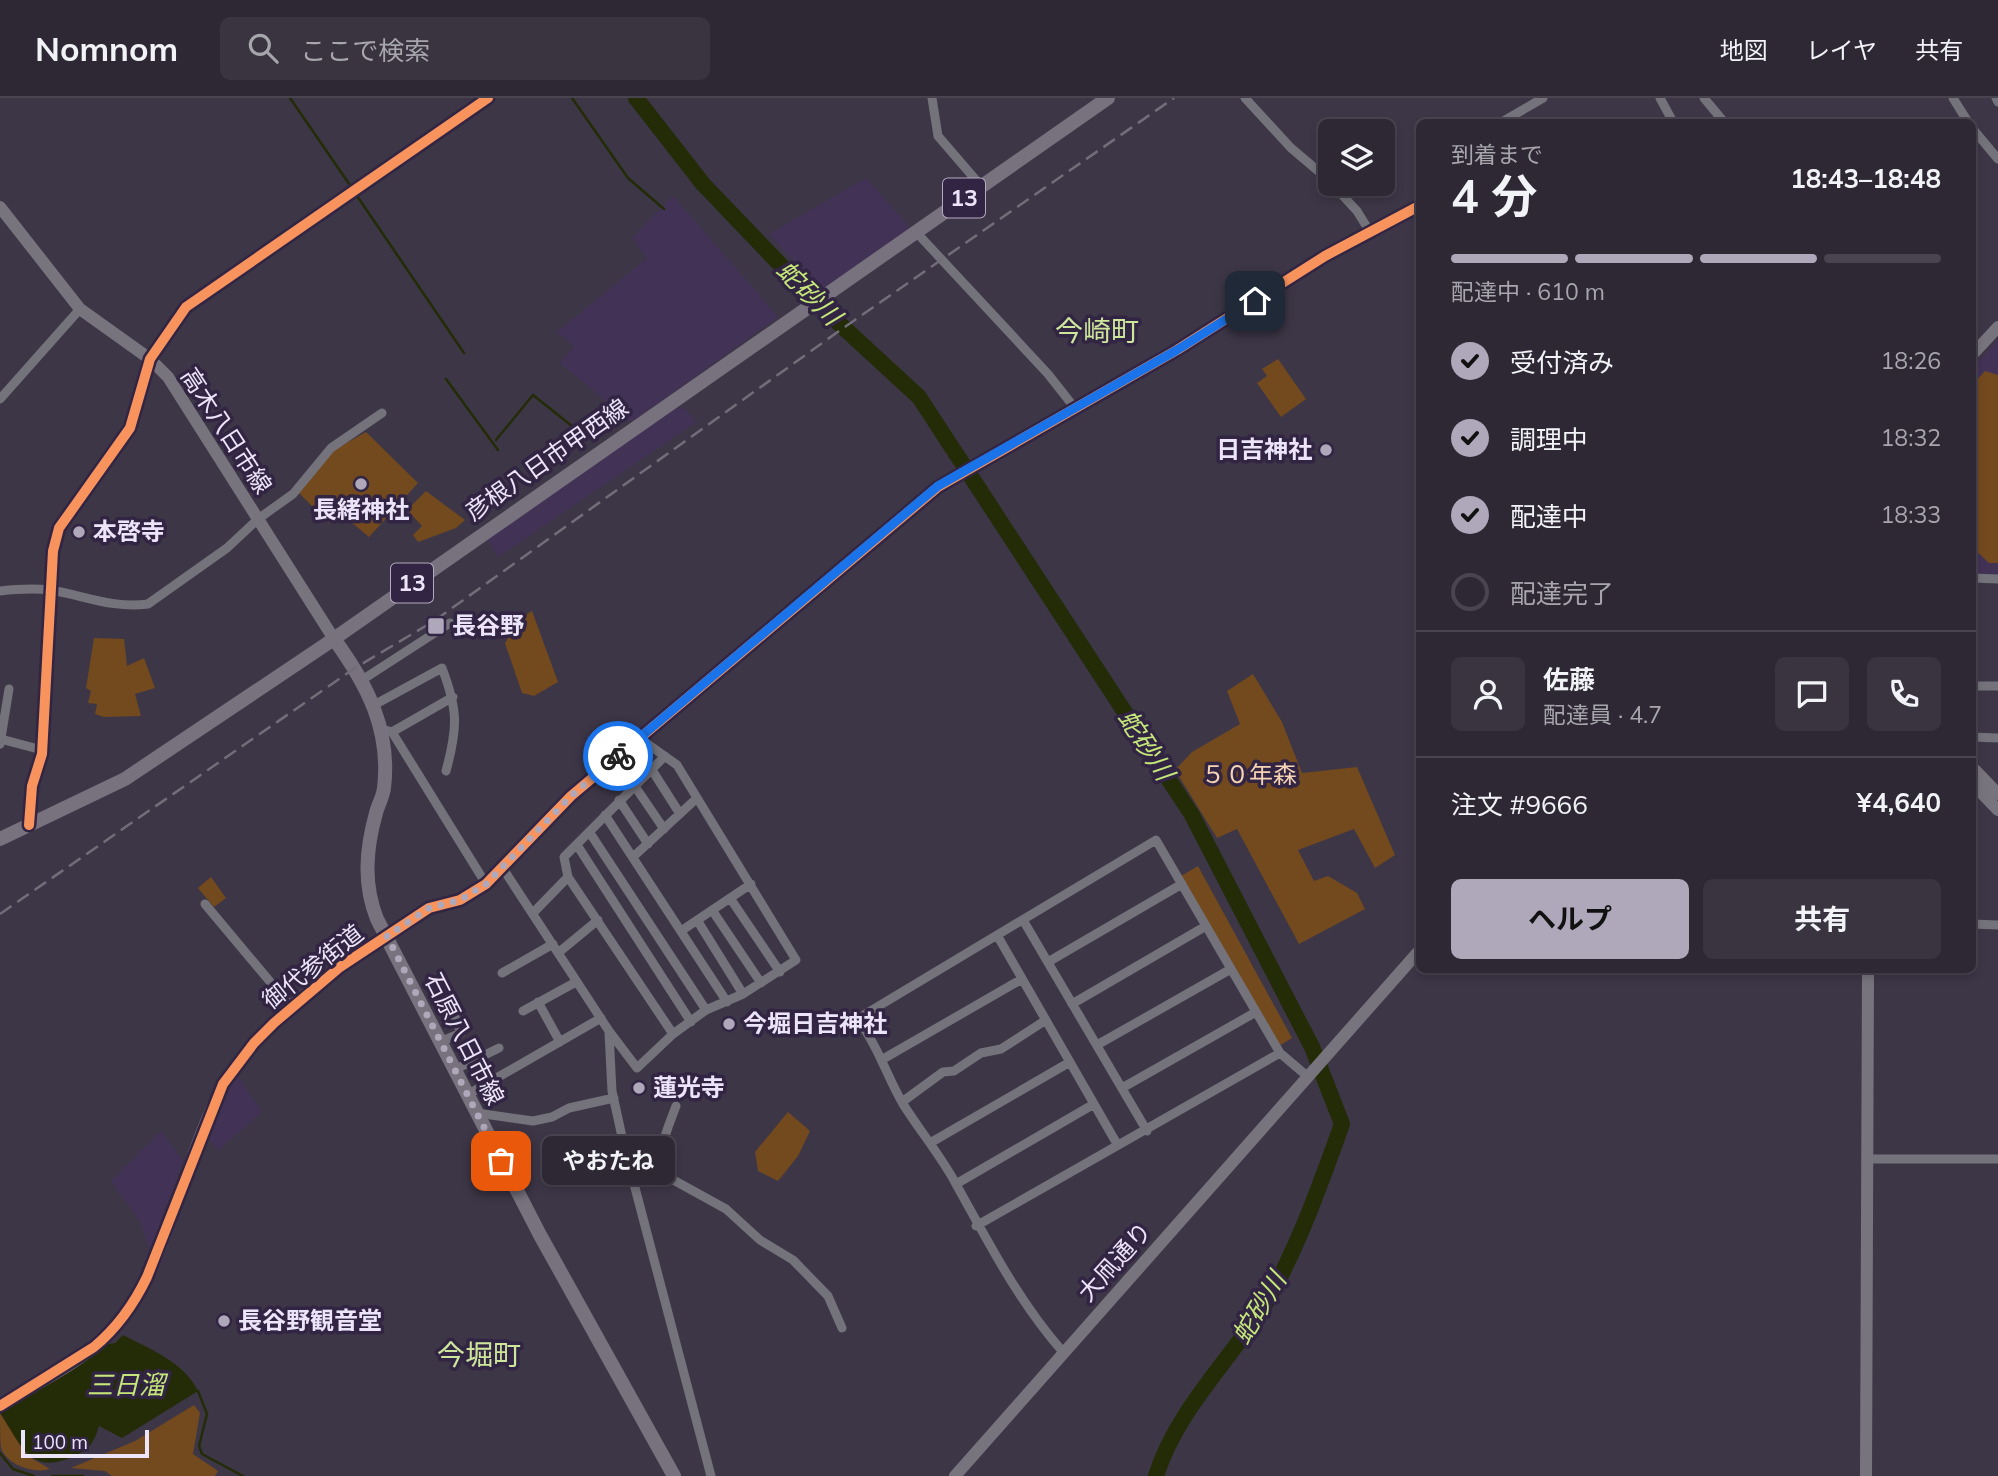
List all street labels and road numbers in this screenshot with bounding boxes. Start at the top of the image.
road number: 13 [943,178,985,218]
street label: 高木八日市線 [175,362,279,499]
street label: 彦根八日市甲西線 [459,392,634,527]
road number: 13 [391,564,433,603]
street label: 御代参街道 [256,917,369,1015]
street label: 石原八日市線 [419,968,511,1110]
street label: 大凧通り [1071,1216,1158,1307]

